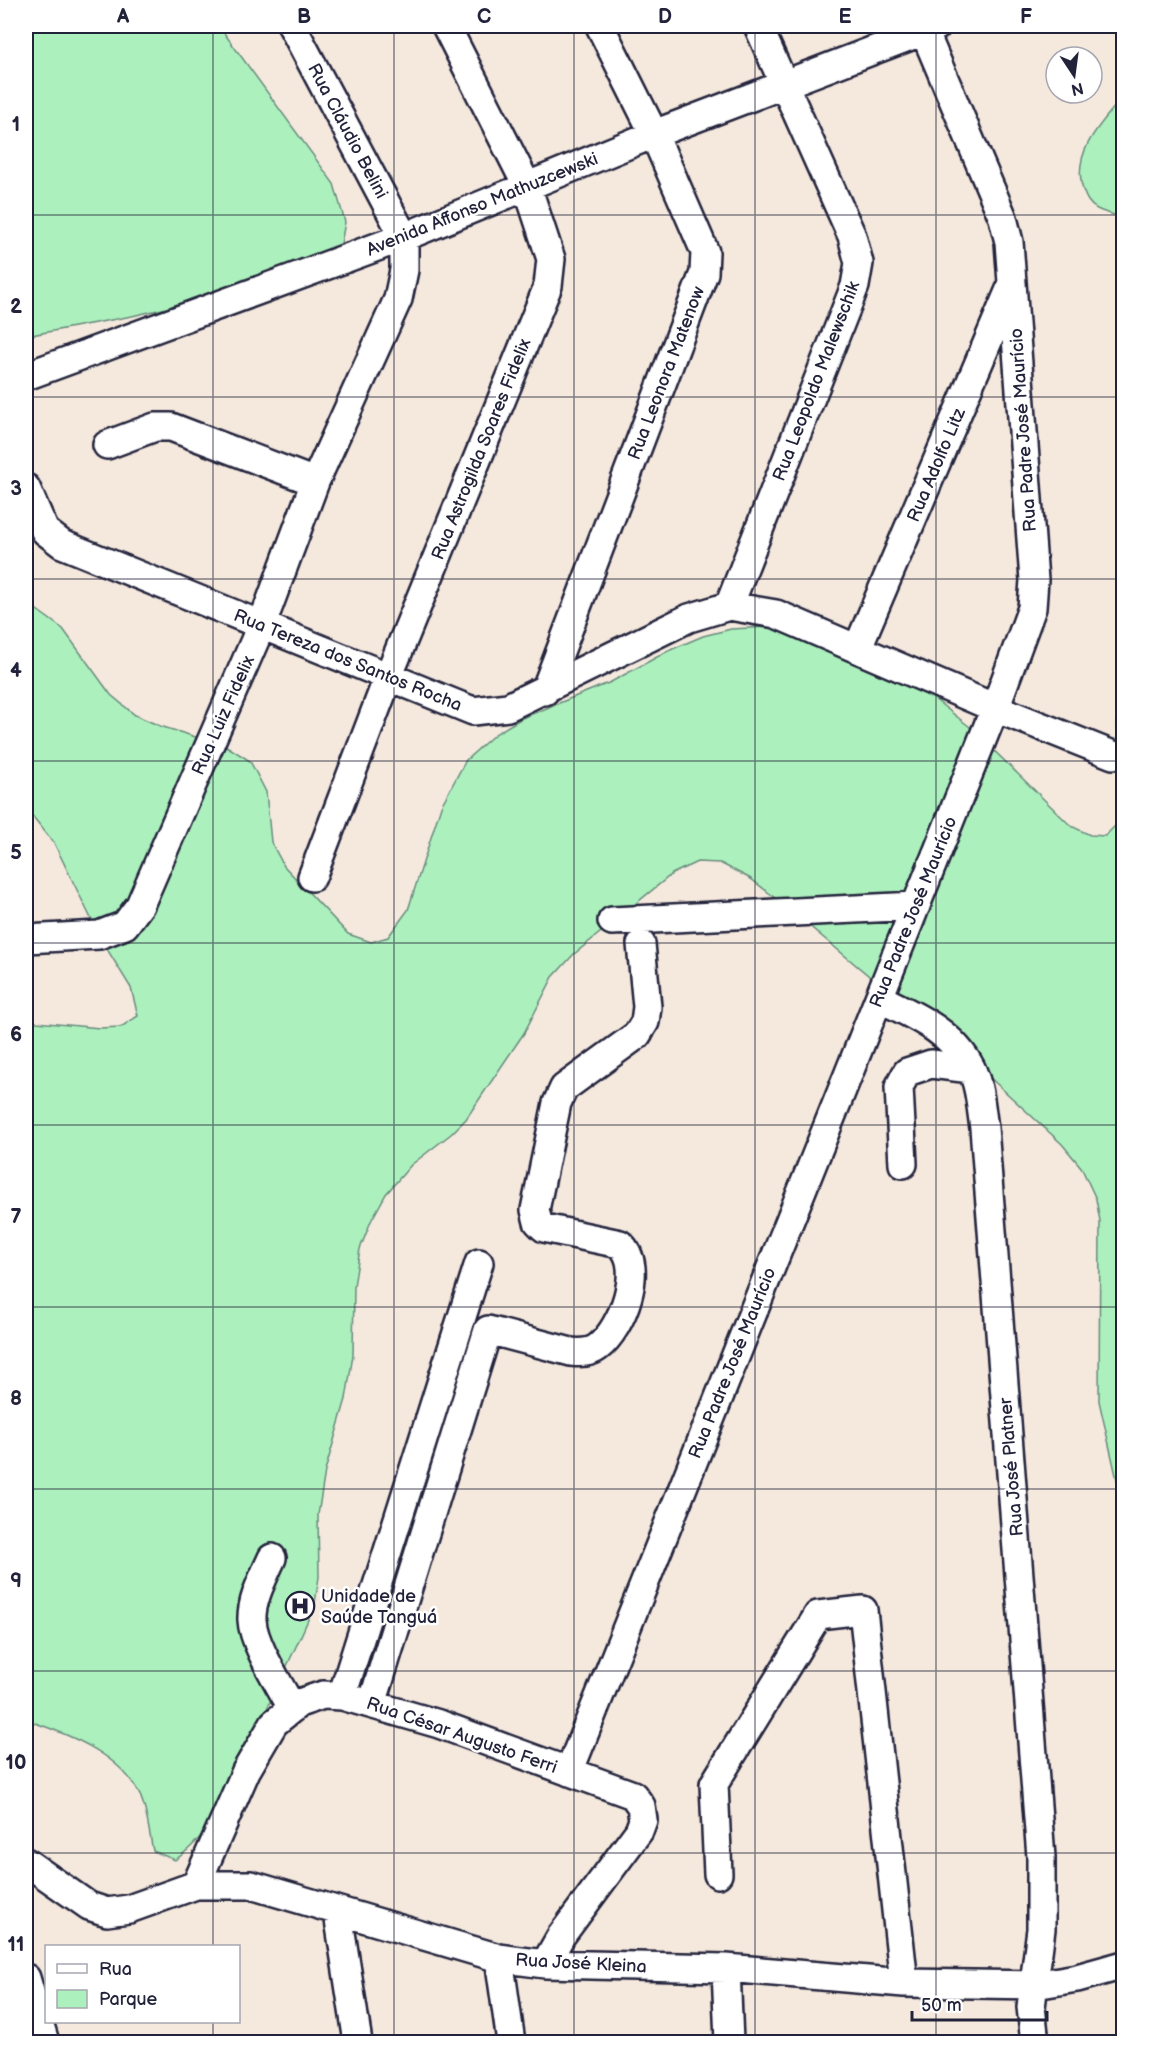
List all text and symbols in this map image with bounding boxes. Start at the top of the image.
text: A [116,5,130,29]
text: B [297,5,311,29]
text: C [477,5,491,29]
text: D [658,5,672,29]
text: E [839,5,852,29]
text: F [1020,5,1032,29]
north arrow [1044,45,1104,105]
street label: Rua Cláudio Belini [303,60,392,202]
text: N [1069,78,1085,99]
text: 1 [12,113,20,137]
street label: Avenida Affonso Mathuzcewski [363,148,601,261]
street label: Rua Leopoldo Malewschik [769,278,864,484]
street label: Rua Leonora Matenow [624,284,709,463]
text: 2 [10,295,22,319]
street label: Rua Padre José Maurício [1006,327,1041,532]
street label: Rua Astrogilda Soares Fidelix [427,335,536,563]
street label: Rua Adolfo Litz [903,405,970,525]
text: 3 [10,477,22,501]
street label: Rua Tereza dos Santos Rocha [231,605,465,716]
street label: Rua Luiz Fidelix [188,652,259,778]
text: 4 [10,659,22,683]
street label: Rua Padre José Maurício [866,814,961,1011]
text: 5 [10,841,22,865]
text: 6 [10,1023,22,1047]
text: 7 [10,1205,22,1229]
street label: Rua Padre José Maurício [685,1265,780,1462]
text: 8 [10,1387,22,1411]
street label: Rua José Platner [995,1396,1028,1537]
text: 9 [10,1569,22,1593]
place label: Unidade de Saúde Tanguá [321,1586,437,1628]
hospital icon: Unidade de Saúde Tanguá [284,1590,316,1622]
street label: Rua César Augusto Ferri [364,1693,560,1778]
text: 10 [6,1751,26,1775]
text: 11 [8,1933,24,1957]
legend [45,1945,240,2023]
street label: Rua José Kleina [515,1950,647,1977]
text: Rua [99,1959,132,1980]
scale bar [912,1984,1047,2022]
text: Parque [99,1989,157,2010]
text: 50 m [921,1995,962,2016]

